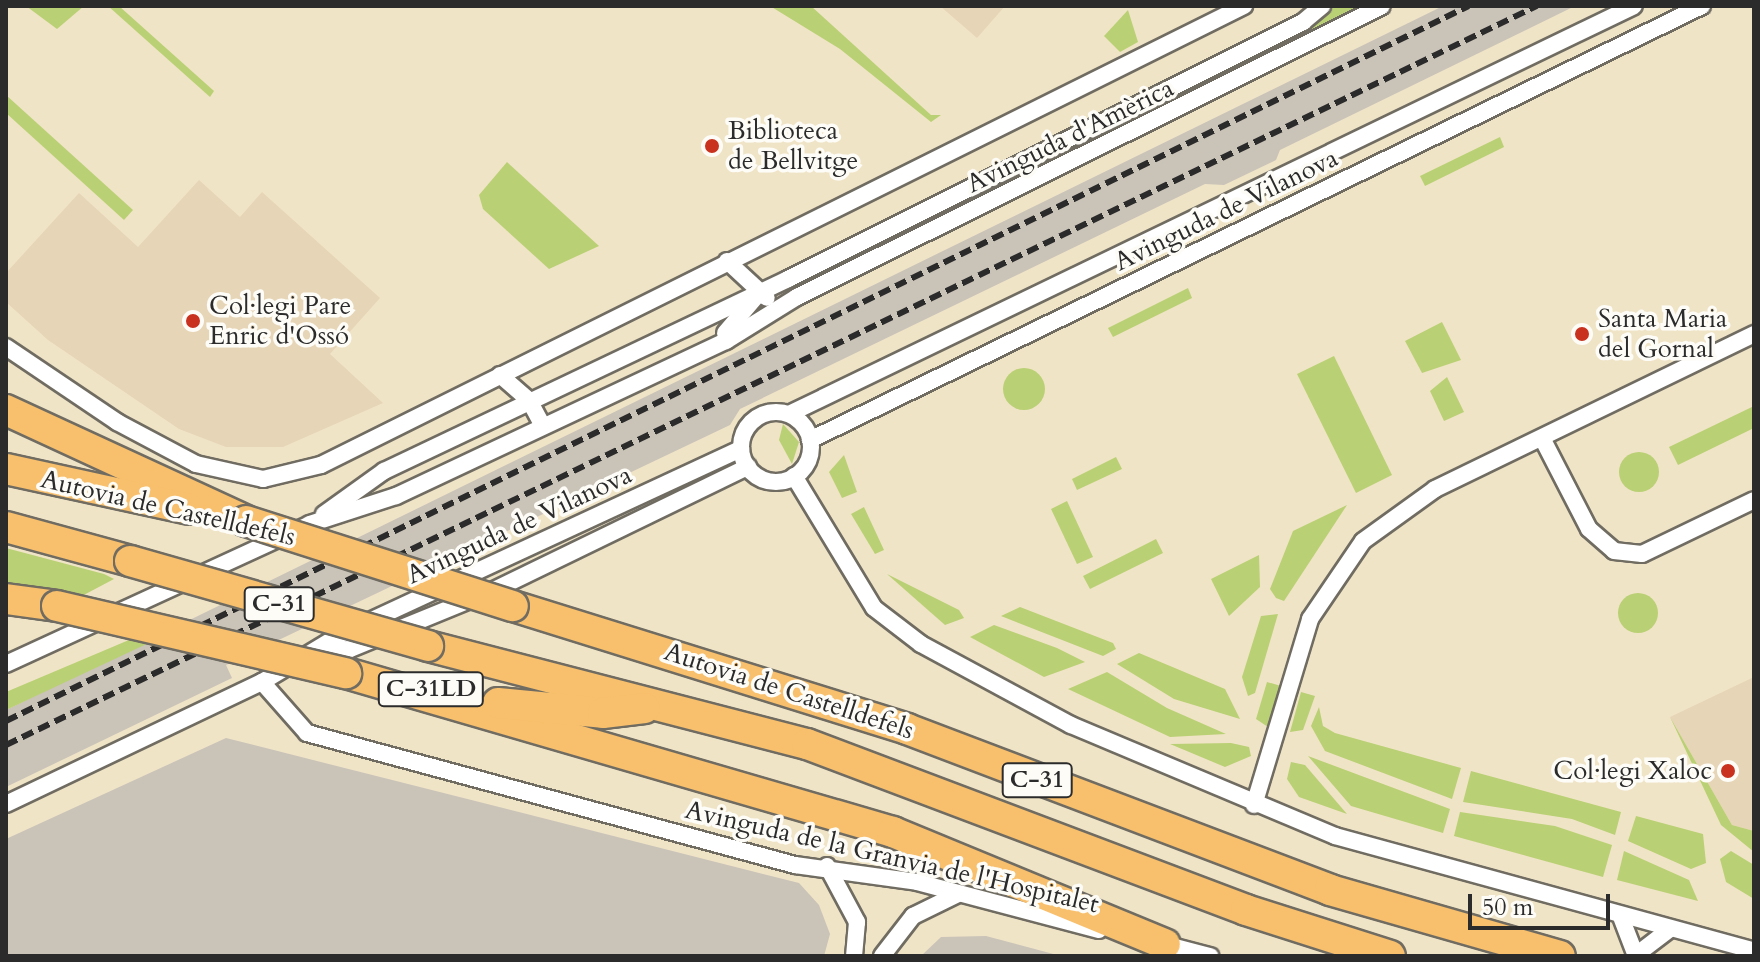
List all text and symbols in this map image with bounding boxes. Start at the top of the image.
street label: Avinguda d'Amèrica [961,72,1179,200]
place label: Biblioteca de Bellvitge [728,115,858,176]
marker: Biblioteca de Bellvitge [703,137,721,155]
street label: Avinguda de Vilanova [1109,142,1343,278]
place label: Col·legi Pare Enric d'Ossó [209,290,351,352]
place label: Santa Maria del Gornal [1598,303,1727,364]
marker: Col·legi Pare Enric d'Ossó [184,312,202,330]
marker: Santa Maria del Gornal [1573,325,1591,343]
street label: Avinguda de Vilanova [401,459,637,591]
street label: Autovia de Castelldefels [38,464,298,552]
road number: C-31 [243,584,315,624]
street label: Autovia de Castelldefels [660,636,918,746]
road number: C-31LD [377,669,485,709]
place label: Col·legi Xaloc [1553,755,1712,787]
road number: C-31 [1001,760,1073,800]
marker: Col·legi Xaloc [1719,762,1737,780]
street label: Avinguda de la Granvia de l'Hospitalet [682,794,1102,920]
scale bar [1472,878,1614,928]
text: 50 m [1482,891,1533,924]

